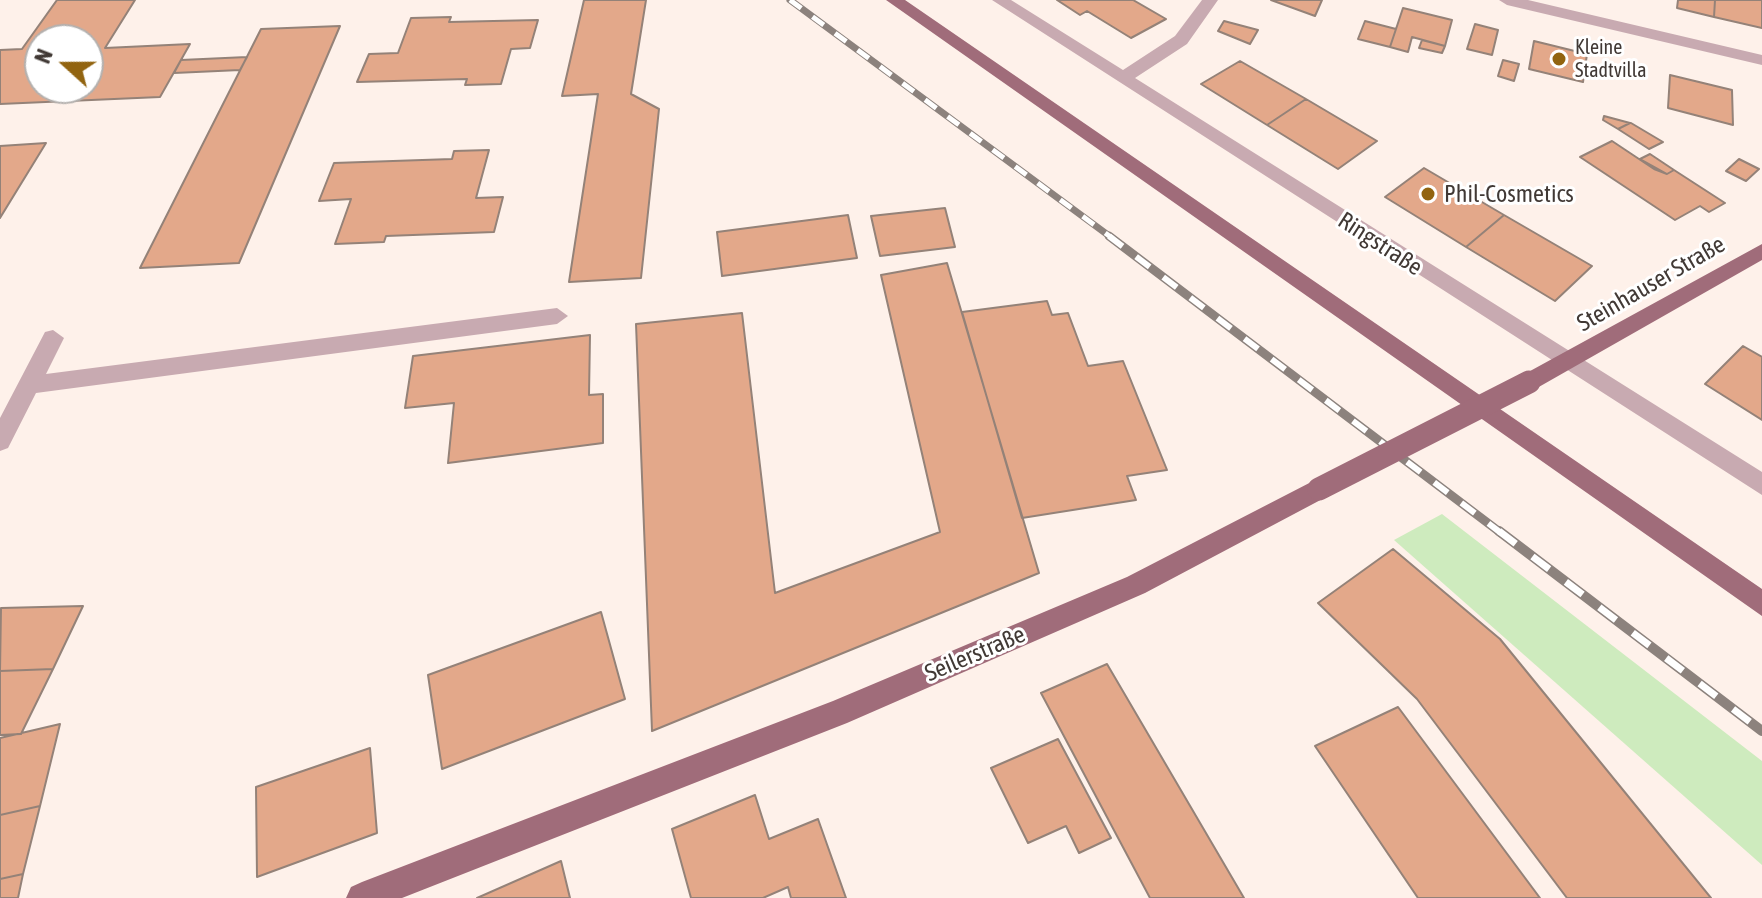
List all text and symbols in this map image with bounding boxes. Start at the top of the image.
north arrow [24,24,104,104]
place label: Kleine Stadtvilla [1575,36,1646,83]
text: N [29,45,58,67]
marker: Kleine Stadtvilla [1550,50,1568,68]
place label: Phil-Cosmetics [1444,180,1574,208]
marker: Phil-Cosmetics [1419,185,1437,203]
street label: Ringstraße [1332,206,1428,282]
street label: Steinhauser Straße [1572,230,1730,338]
street label: Seilerstraße [921,620,1029,688]

